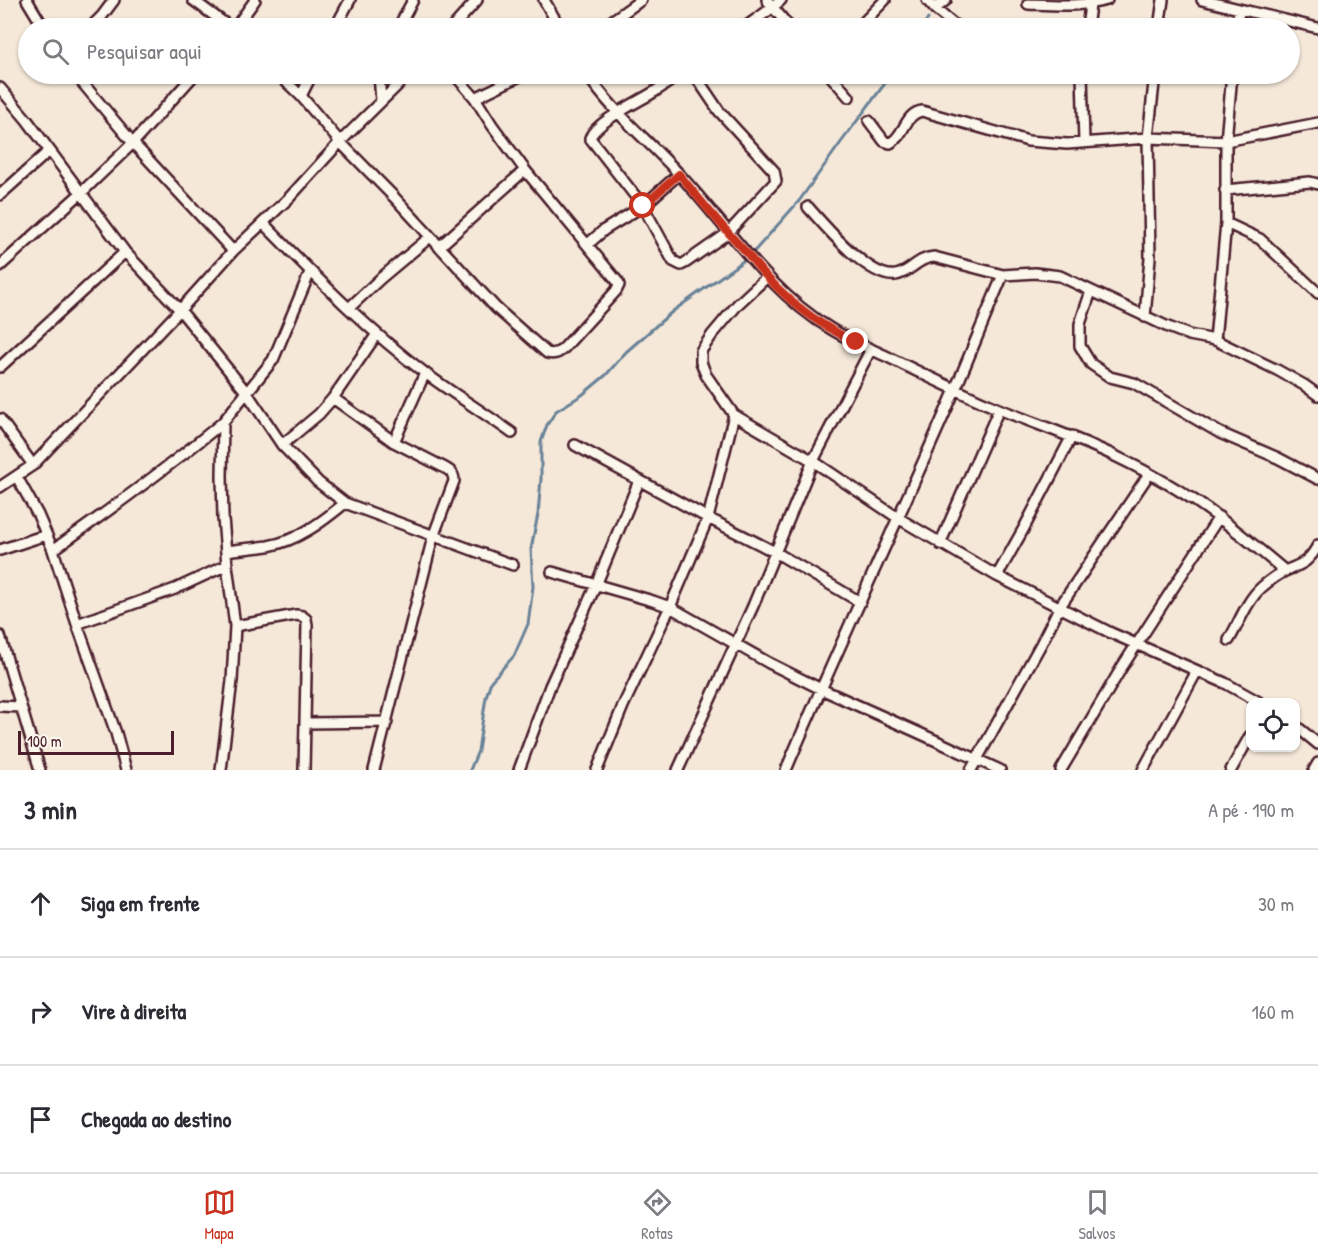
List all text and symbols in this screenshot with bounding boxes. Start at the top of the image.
search box [18,18,1300,84]
icon: search [39,35,72,68]
text: Pesquisar aqui [87,36,202,66]
route start [629,192,655,218]
route end [842,328,868,354]
map controls [1246,698,1300,752]
button: locate [1246,698,1300,752]
scale bar [18,728,174,756]
text: 100 m [27,730,62,752]
text: 3 min [24,792,77,827]
text: A pé · 190 m [1208,796,1294,823]
icon: ahead [24,887,57,920]
text: Siga em frente [81,888,200,918]
text: 30 m [1258,890,1294,917]
icon: right [24,995,57,1028]
text: Vire à direita [81,996,186,1026]
text: 160 m [1252,998,1294,1025]
icon: arrive [24,1103,57,1136]
text: Chegada ao destino [81,1104,231,1134]
tab: Mapa [203,1186,236,1244]
tab: Rotas [641,1186,674,1244]
tab: Salvos [1079,1186,1115,1244]

